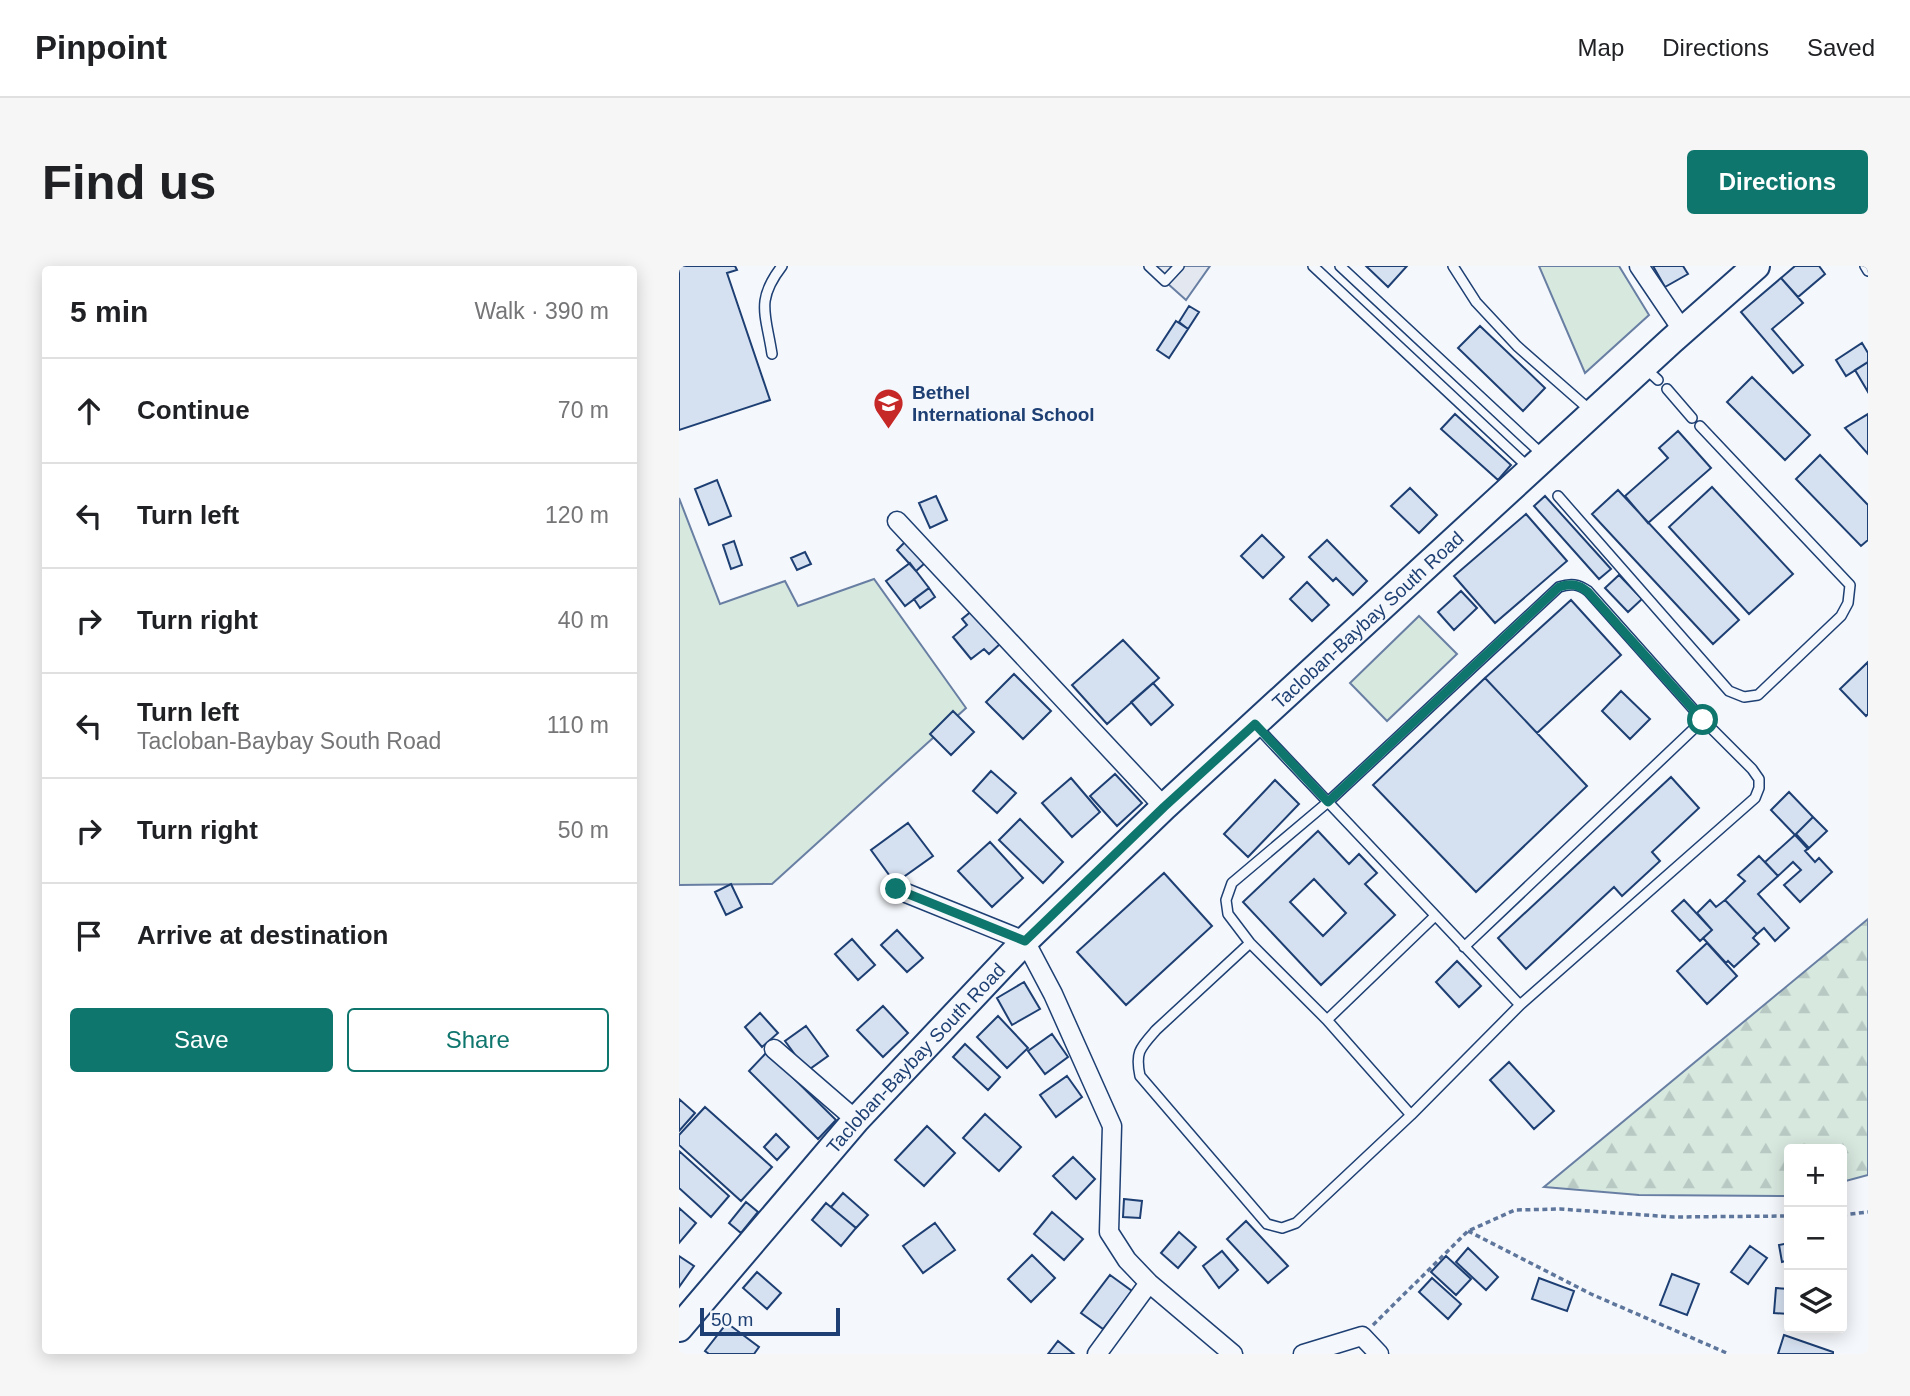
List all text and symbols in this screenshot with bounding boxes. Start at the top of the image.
text: Pinpoint [35,29,167,66]
text: Map [1578,34,1624,61]
text: Directions [1662,34,1769,61]
text: Saved [1807,34,1875,61]
button: Directions [1687,150,1868,214]
text: Find us [42,155,216,209]
text: 5 min [70,295,148,328]
text: Walk · 390 m [474,298,609,324]
place label: Bethel International School [912,382,1095,425]
school or university icon: Bethel International School [872,386,906,430]
icon: ahead [70,392,108,430]
text: Continue [137,395,250,425]
text: 70 m [558,397,609,423]
icon: left [70,497,108,535]
text: Turn left [137,500,239,530]
text: 120 m [545,502,609,528]
street label: Tacloban-Baybay South Road [1268,527,1467,713]
icon: right [70,602,108,640]
text: Turn right [137,605,258,635]
text: 40 m [558,607,609,633]
text: Turn left [137,697,239,727]
route start [1687,704,1718,735]
icon: left [70,707,108,745]
text: 110 m [547,712,609,738]
text: Tacloban-Baybay South Road [137,728,441,754]
icon: right [70,812,108,850]
text: Turn right [137,815,258,845]
text: 50 m [558,817,609,843]
route end [880,873,911,904]
icon: arrive [70,917,108,955]
text: Arrive at destination [137,920,388,950]
street label: Tacloban-Baybay South Road [822,959,1009,1157]
button: Save [70,1008,333,1072]
button: Share [347,1008,609,1072]
map controls [1784,1144,1847,1333]
button: + [1784,1144,1847,1207]
button: − [1784,1207,1847,1270]
button: layers [1784,1270,1847,1333]
scale bar [700,1305,840,1337]
text: 50 m [711,1309,753,1330]

